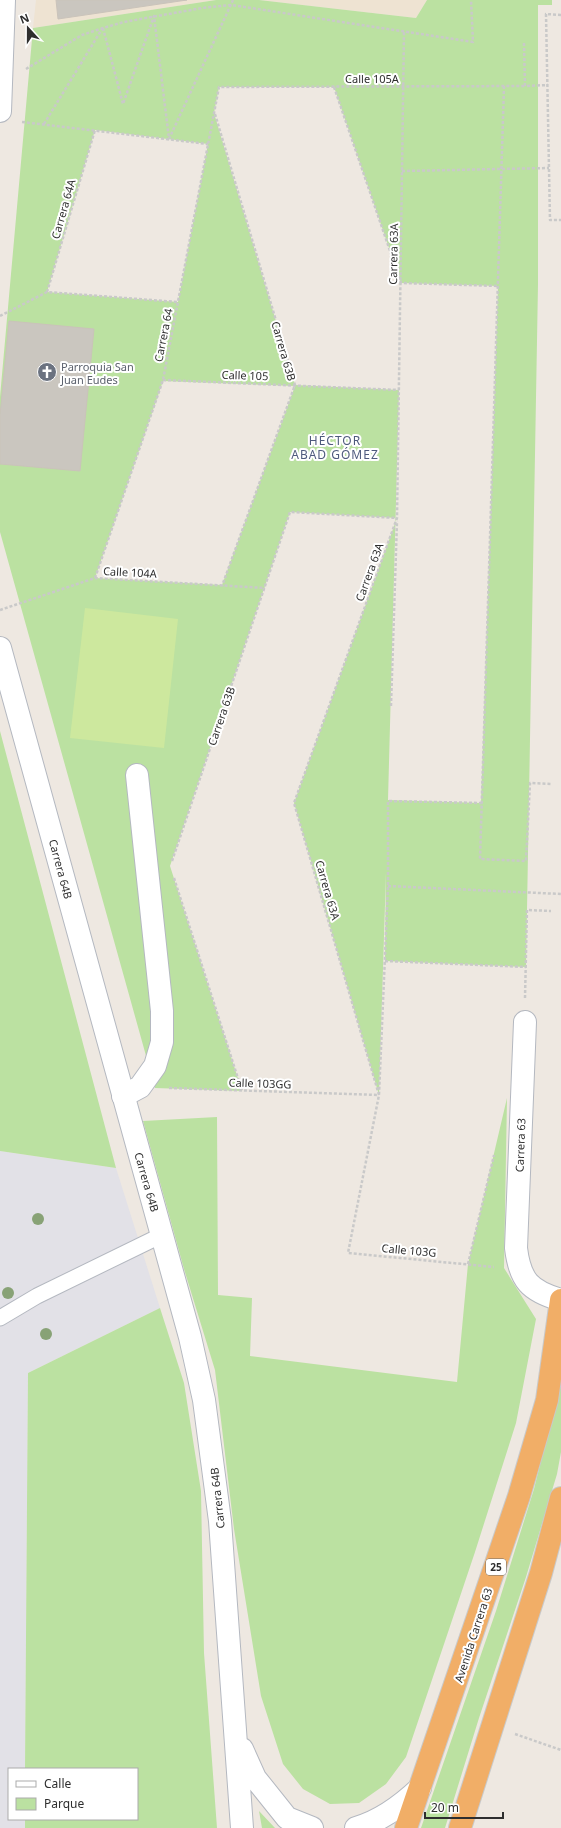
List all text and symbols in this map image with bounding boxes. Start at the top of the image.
north arrow [8,8,48,48]
text: N [17,10,31,27]
street label: Calle 105A [345,71,400,86]
street label: Carrera 64A [47,177,79,240]
street label: Carrera 63A [385,222,401,285]
street label: Carrera 64 [150,306,176,363]
street label: Carrera 63B [268,319,300,383]
place label: Parroquia San Juan Eudes [60,359,134,387]
church icon: Parroquia San Juan Eudes [36,361,58,383]
street label: Calle 105 [221,367,269,383]
district label: HÉCTOR ABAD GÓMEZ [291,432,379,463]
street label: Carrera 63A [351,540,387,603]
street label: Calle 104A [103,563,158,581]
street label: Carrera 63B [204,685,238,747]
street label: Carrera 64B [46,837,76,901]
street label: Carrera 63A [312,859,344,922]
street label: Calle 103GG [228,1074,292,1092]
street label: Carrera 63 [512,1118,528,1172]
street label: Carrera 64B [131,1150,163,1214]
street label: Calle 103G [381,1240,437,1260]
street label: Carrera 64B [206,1467,228,1529]
road number: 25 [486,1559,506,1575]
street label: Avenida Carrera 63 [451,1586,495,1684]
legend [8,1768,138,1820]
text: Calle [44,1775,72,1792]
scale bar [425,1794,503,1820]
text: Parque [44,1795,85,1812]
text: 20 m [431,1799,459,1816]

